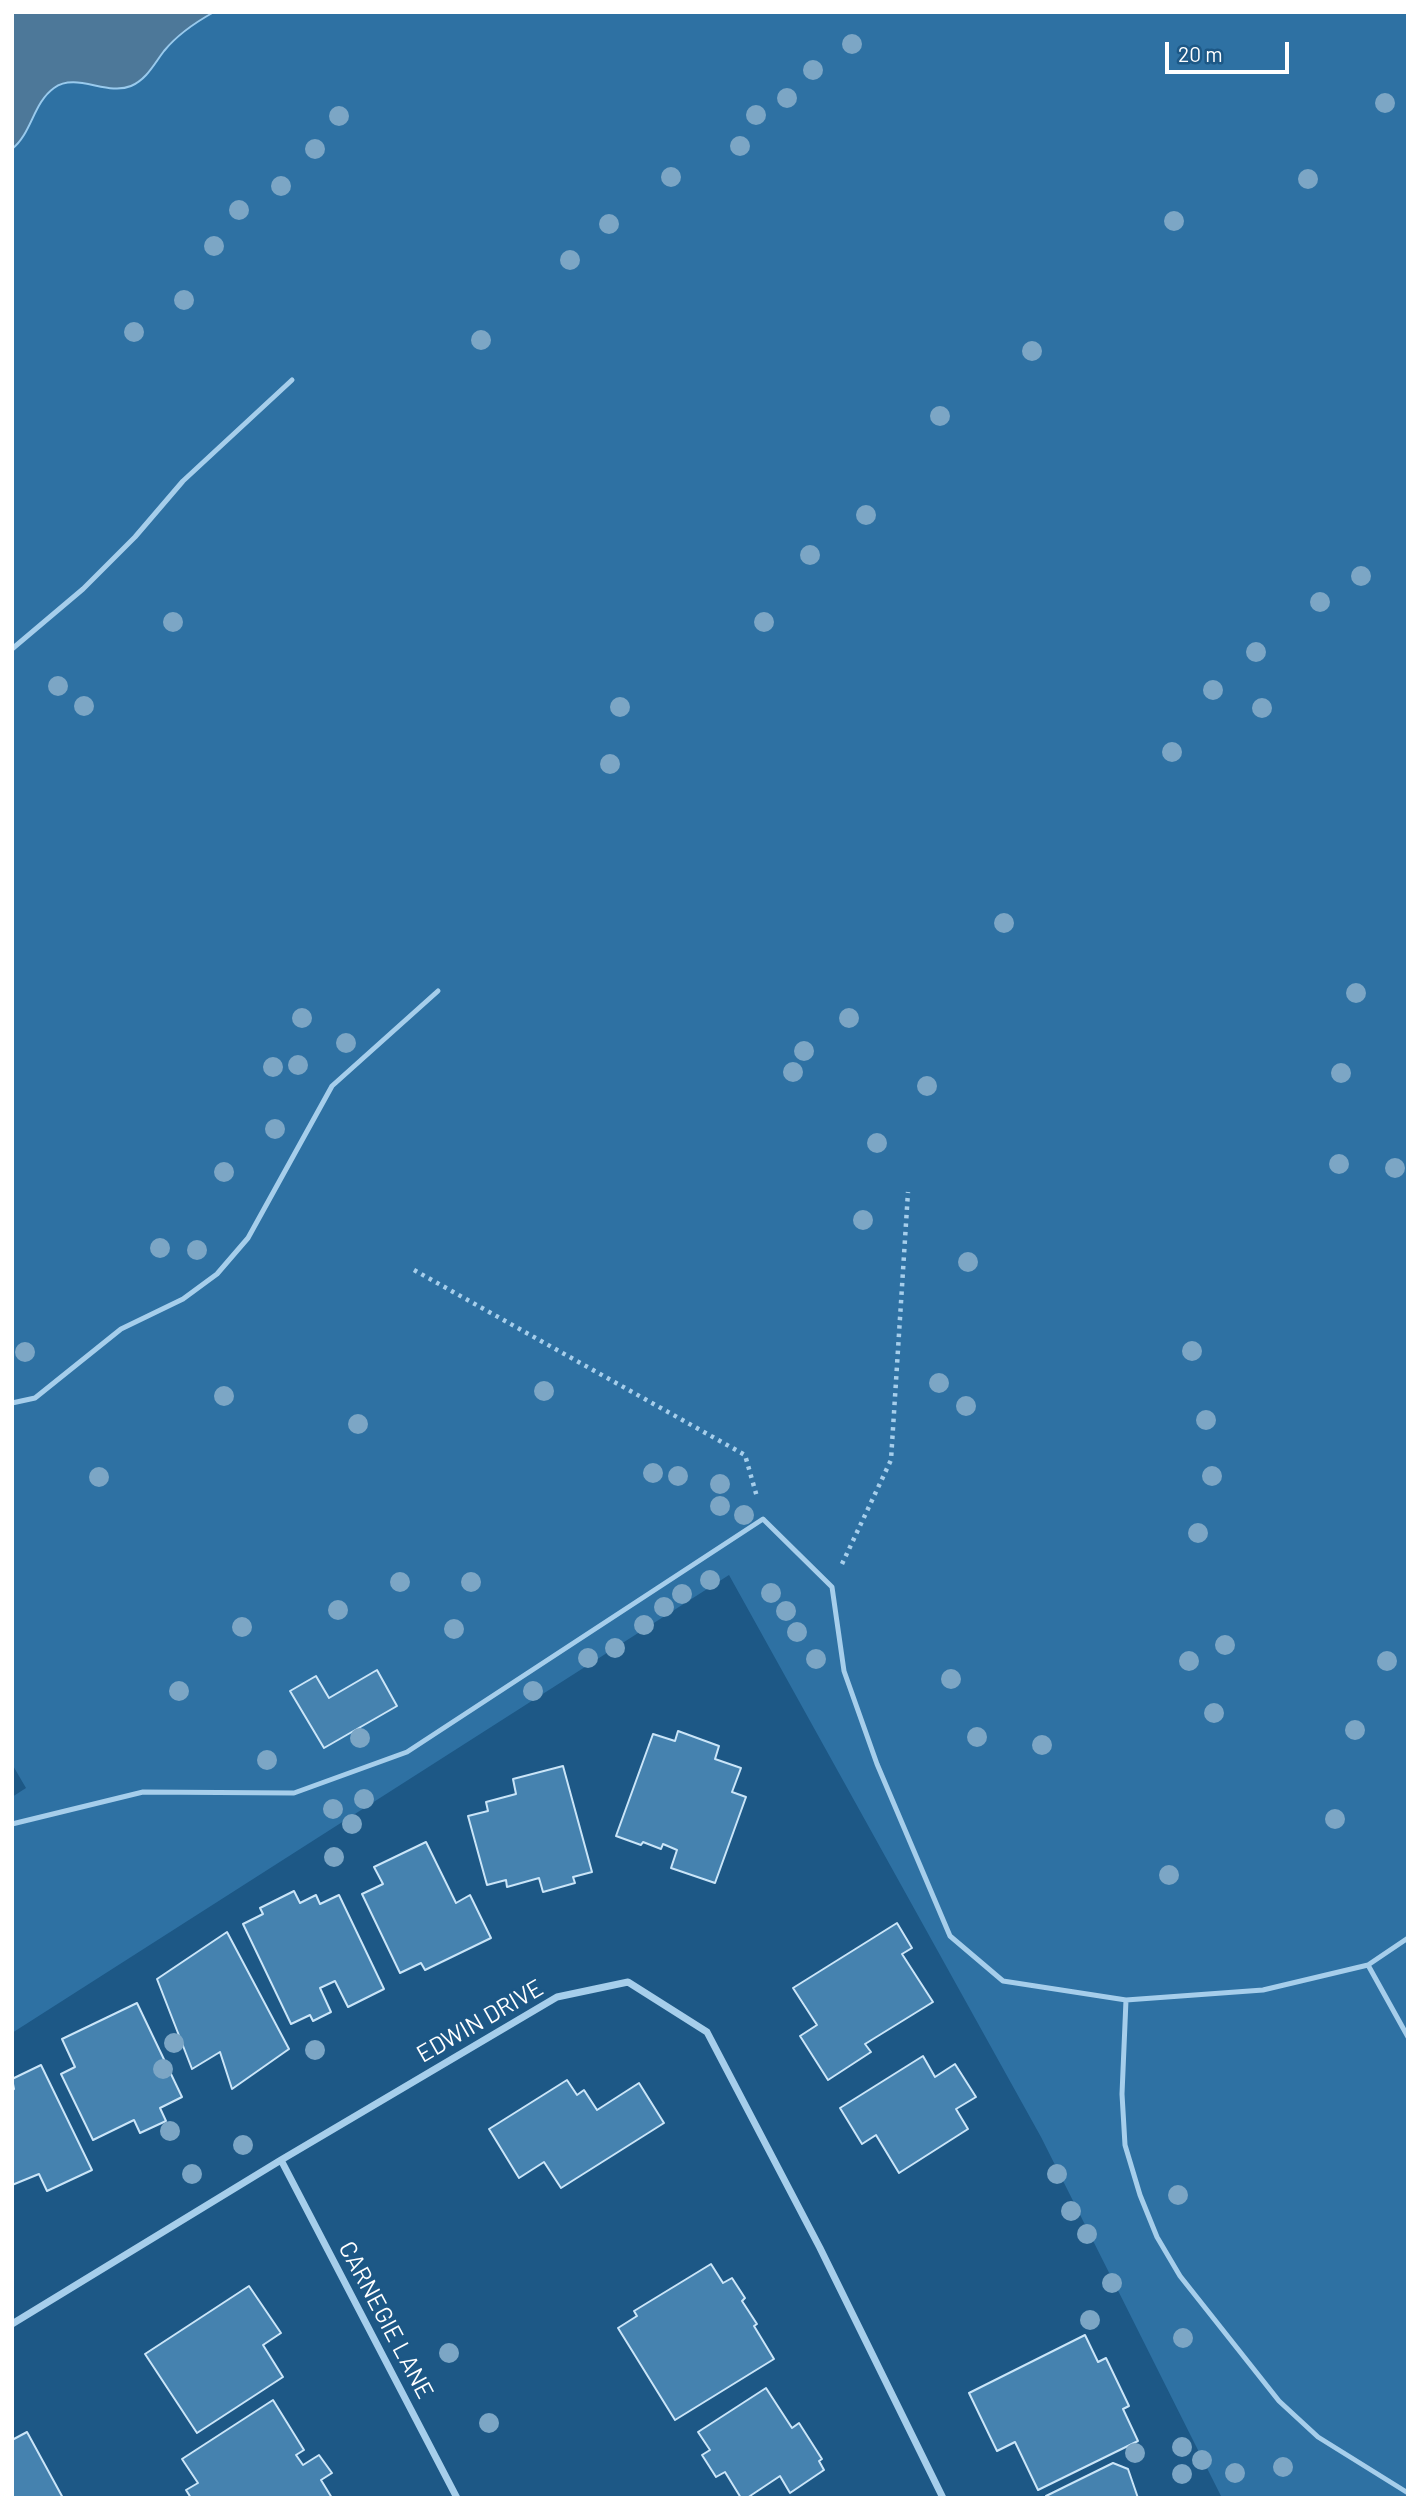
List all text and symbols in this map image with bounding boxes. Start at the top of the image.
scale bar [1168,28,1292,72]
text: 20 m [1178,41,1223,66]
street label: EDWIN DRIVE [412,1973,548,2069]
street label: CARNEGIE LANE [332,2236,440,2404]

